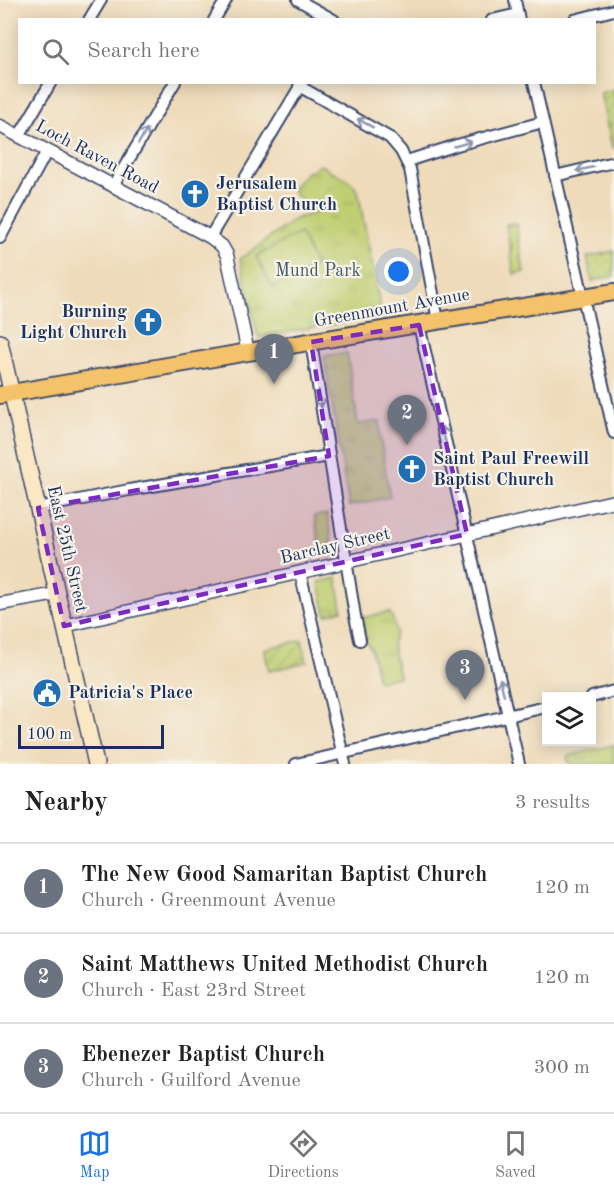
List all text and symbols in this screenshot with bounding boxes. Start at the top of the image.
search box [18,18,596,84]
icon: search [39,35,72,68]
text: Search here [87,40,200,62]
street label: Loch Raven Road [32,117,162,197]
one-way arrow [357,117,374,129]
one-way arrow [137,128,149,145]
one-way arrow [453,138,472,149]
one-way arrow [575,164,594,176]
place label: Jerusalem Baptist Church [216,175,337,214]
church icon: Jerusalem Baptist Church [179,178,211,210]
your location [384,257,413,286]
park label: Mund Park [275,262,361,280]
street label: Greenmount Avenue [313,285,471,331]
place label: Burning Light Church [20,303,127,342]
church icon: Burning Light Church [132,306,164,338]
pin: 1 [254,334,294,384]
one-way arrow [315,389,326,408]
pin: 2 [388,396,426,445]
one-way arrow [438,426,450,445]
place label: Saint Paul Freewill Baptist Church [433,450,589,489]
church icon: Saint Paul Freewill Baptist Church [396,453,428,485]
street label: East 25th Street [44,484,90,614]
street label: Barclay Street [278,525,392,567]
pin: 3 [446,650,484,700]
public building icon: Patricia's Place [31,677,63,709]
one-way arrow [495,677,507,696]
place label: Patricia's Place [68,684,193,702]
map controls [542,692,596,746]
button: layers [542,692,596,746]
scale bar [18,722,164,750]
text: 100 m [27,727,72,743]
text: Nearby [24,790,108,816]
text: 3 results [515,793,590,813]
text: The New Good Samaritan Baptist Church [81,864,487,886]
text: 1 [38,878,49,898]
text: 120 m [534,878,590,898]
text: Church · Greenmount Avenue [81,891,336,911]
text: Saint Matthews United Methodist Church [81,954,488,976]
text: 2 [38,968,49,988]
text: 120 m [534,968,590,988]
text: Church · East 23rd Street [81,981,306,1001]
text: Ebenezer Baptist Church [81,1044,325,1066]
text: 3 [38,1058,49,1078]
text: 300 m [534,1058,590,1078]
text: Church · Guilford Avenue [81,1071,301,1091]
tab: Map [78,1127,111,1183]
tab: Directions [268,1127,339,1183]
tab: Saved [495,1127,536,1183]

